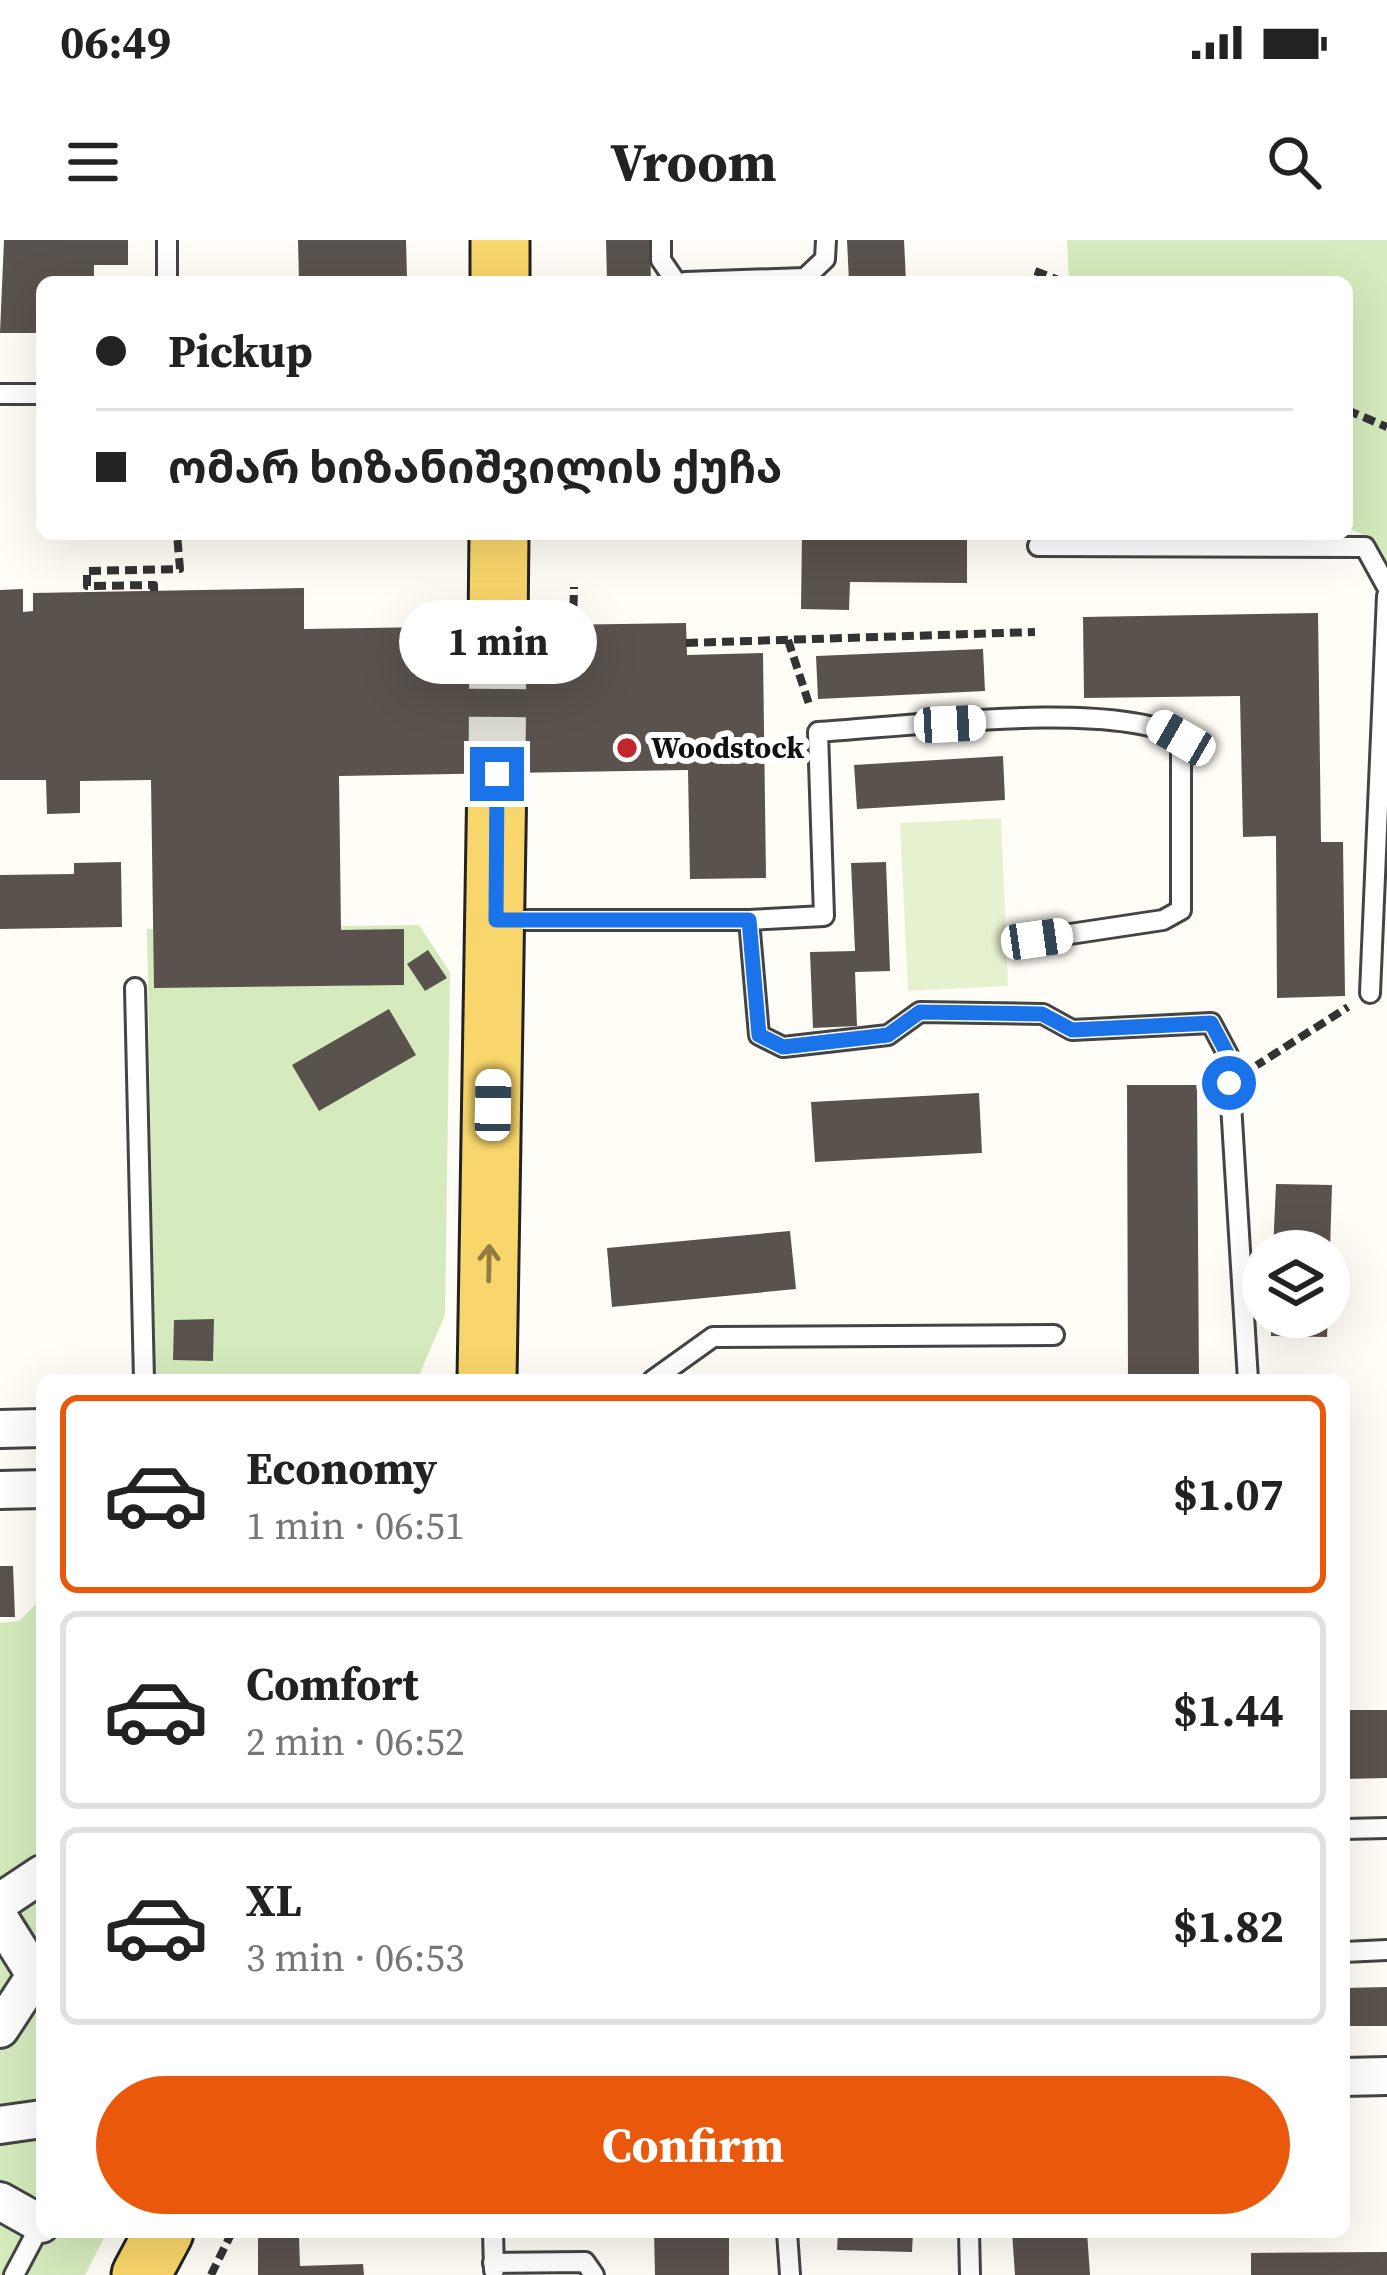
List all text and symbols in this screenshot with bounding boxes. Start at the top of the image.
text: 06:49 [60,11,171,73]
text: Vroom [610,125,777,199]
icon: menu [60,129,126,195]
icon: search [1261,129,1327,195]
text: Pickup [168,320,313,382]
text: ომარ ხიზანიშვილის ქუჩა [168,436,782,498]
callout: 1 min [398,600,596,684]
text: 1 min [447,615,549,668]
car [913,704,987,744]
car [1141,704,1221,772]
place label: Woodstock [651,727,804,768]
marker: Woodstock [614,735,640,761]
route end [470,747,524,801]
car [999,916,1075,962]
route start [1202,1056,1256,1110]
car [474,1069,512,1141]
map controls [1242,1230,1350,1338]
button: layers [1242,1230,1350,1338]
one-way arrow [478,1244,501,1283]
text: Economy [246,1437,437,1499]
icon: car [102,1440,210,1548]
text: $1.07 [1173,1463,1284,1525]
text: 1 min · 06:51 [246,1499,465,1552]
text: Comfort [246,1653,419,1715]
icon: car [102,1656,210,1764]
text: $1.44 [1173,1679,1284,1741]
text: 2 min · 06:52 [246,1715,465,1768]
text: XL [246,1869,302,1931]
icon: car [102,1872,210,1980]
text: $1.82 [1173,1895,1284,1957]
text: 3 min · 06:53 [246,1931,465,1984]
button: Confirm [96,2076,1290,2214]

